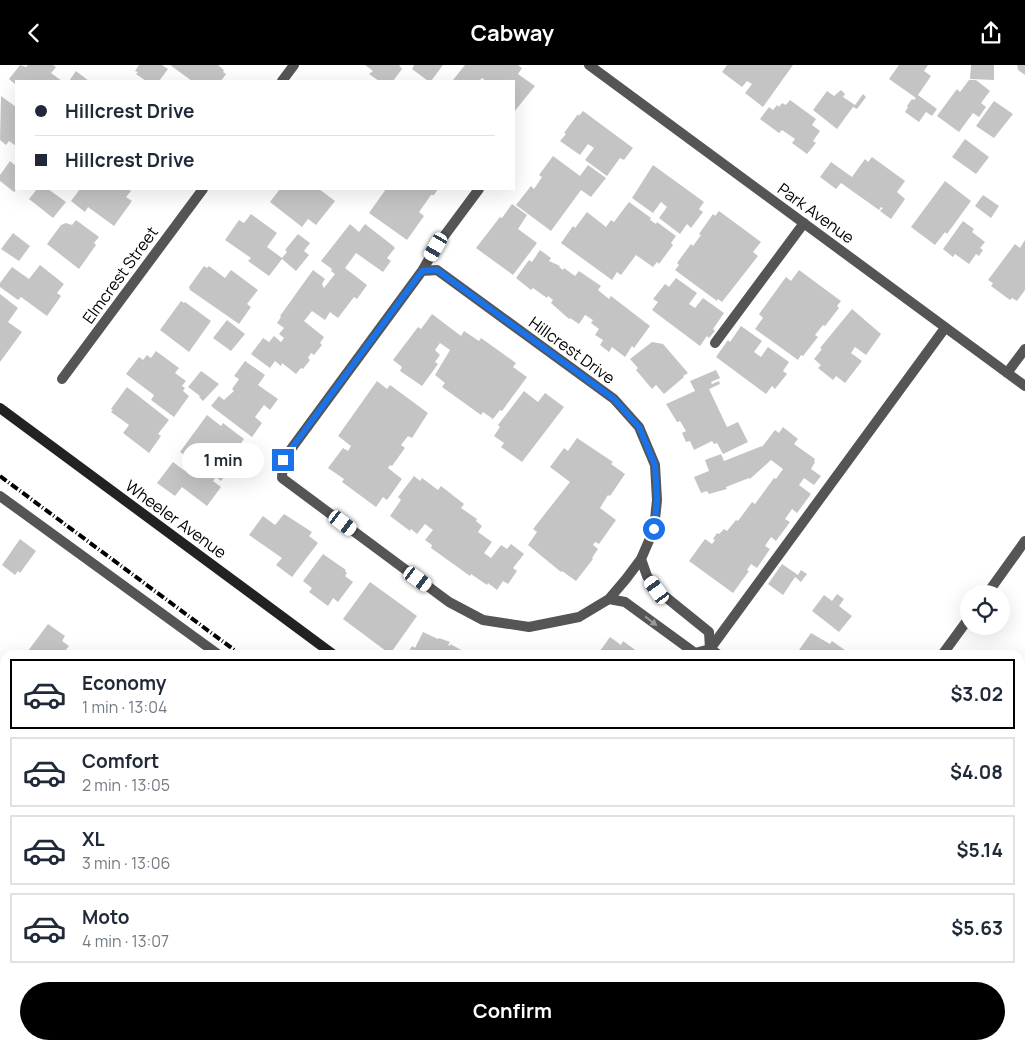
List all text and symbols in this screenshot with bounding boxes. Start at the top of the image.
text: Cabway [471,18,554,48]
icon: back [20,19,48,47]
icon: share [977,19,1005,47]
text: Hillcrest Drive [65,98,195,124]
text: Hillcrest Drive [65,147,195,173]
street label: Park Avenue [773,178,859,248]
street label: Elmcrest Street [77,222,163,328]
car [422,230,449,264]
street label: Hillcrest Drive [525,311,619,389]
callout: 1 min [183,443,266,477]
text: 1 min [203,449,243,471]
route end [272,449,294,471]
street label: Wheeler Avenue [121,475,231,563]
car [326,508,359,538]
route start [643,518,665,540]
car [401,564,434,594]
car [642,573,671,607]
map controls [960,585,1010,635]
button: locate [960,585,1010,635]
one-way arrow [644,616,658,626]
text: Economy [82,670,166,696]
icon: car [22,672,67,717]
text: $3.02 [950,681,1003,707]
text: 1 min · 13:04 [82,696,167,718]
text: Comfort [82,748,159,774]
icon: car [22,750,67,795]
text: $4.08 [950,759,1003,785]
text: 2 min · 13:05 [82,774,170,796]
text: XL [82,826,105,852]
icon: car [22,828,67,873]
text: $5.14 [957,837,1003,863]
text: 3 min · 13:06 [82,852,170,874]
text: Moto [82,904,129,930]
icon: car [22,906,67,951]
text: $5.63 [951,915,1003,941]
text: 4 min · 13:07 [82,930,169,952]
button: Confirm [20,982,1005,1040]

